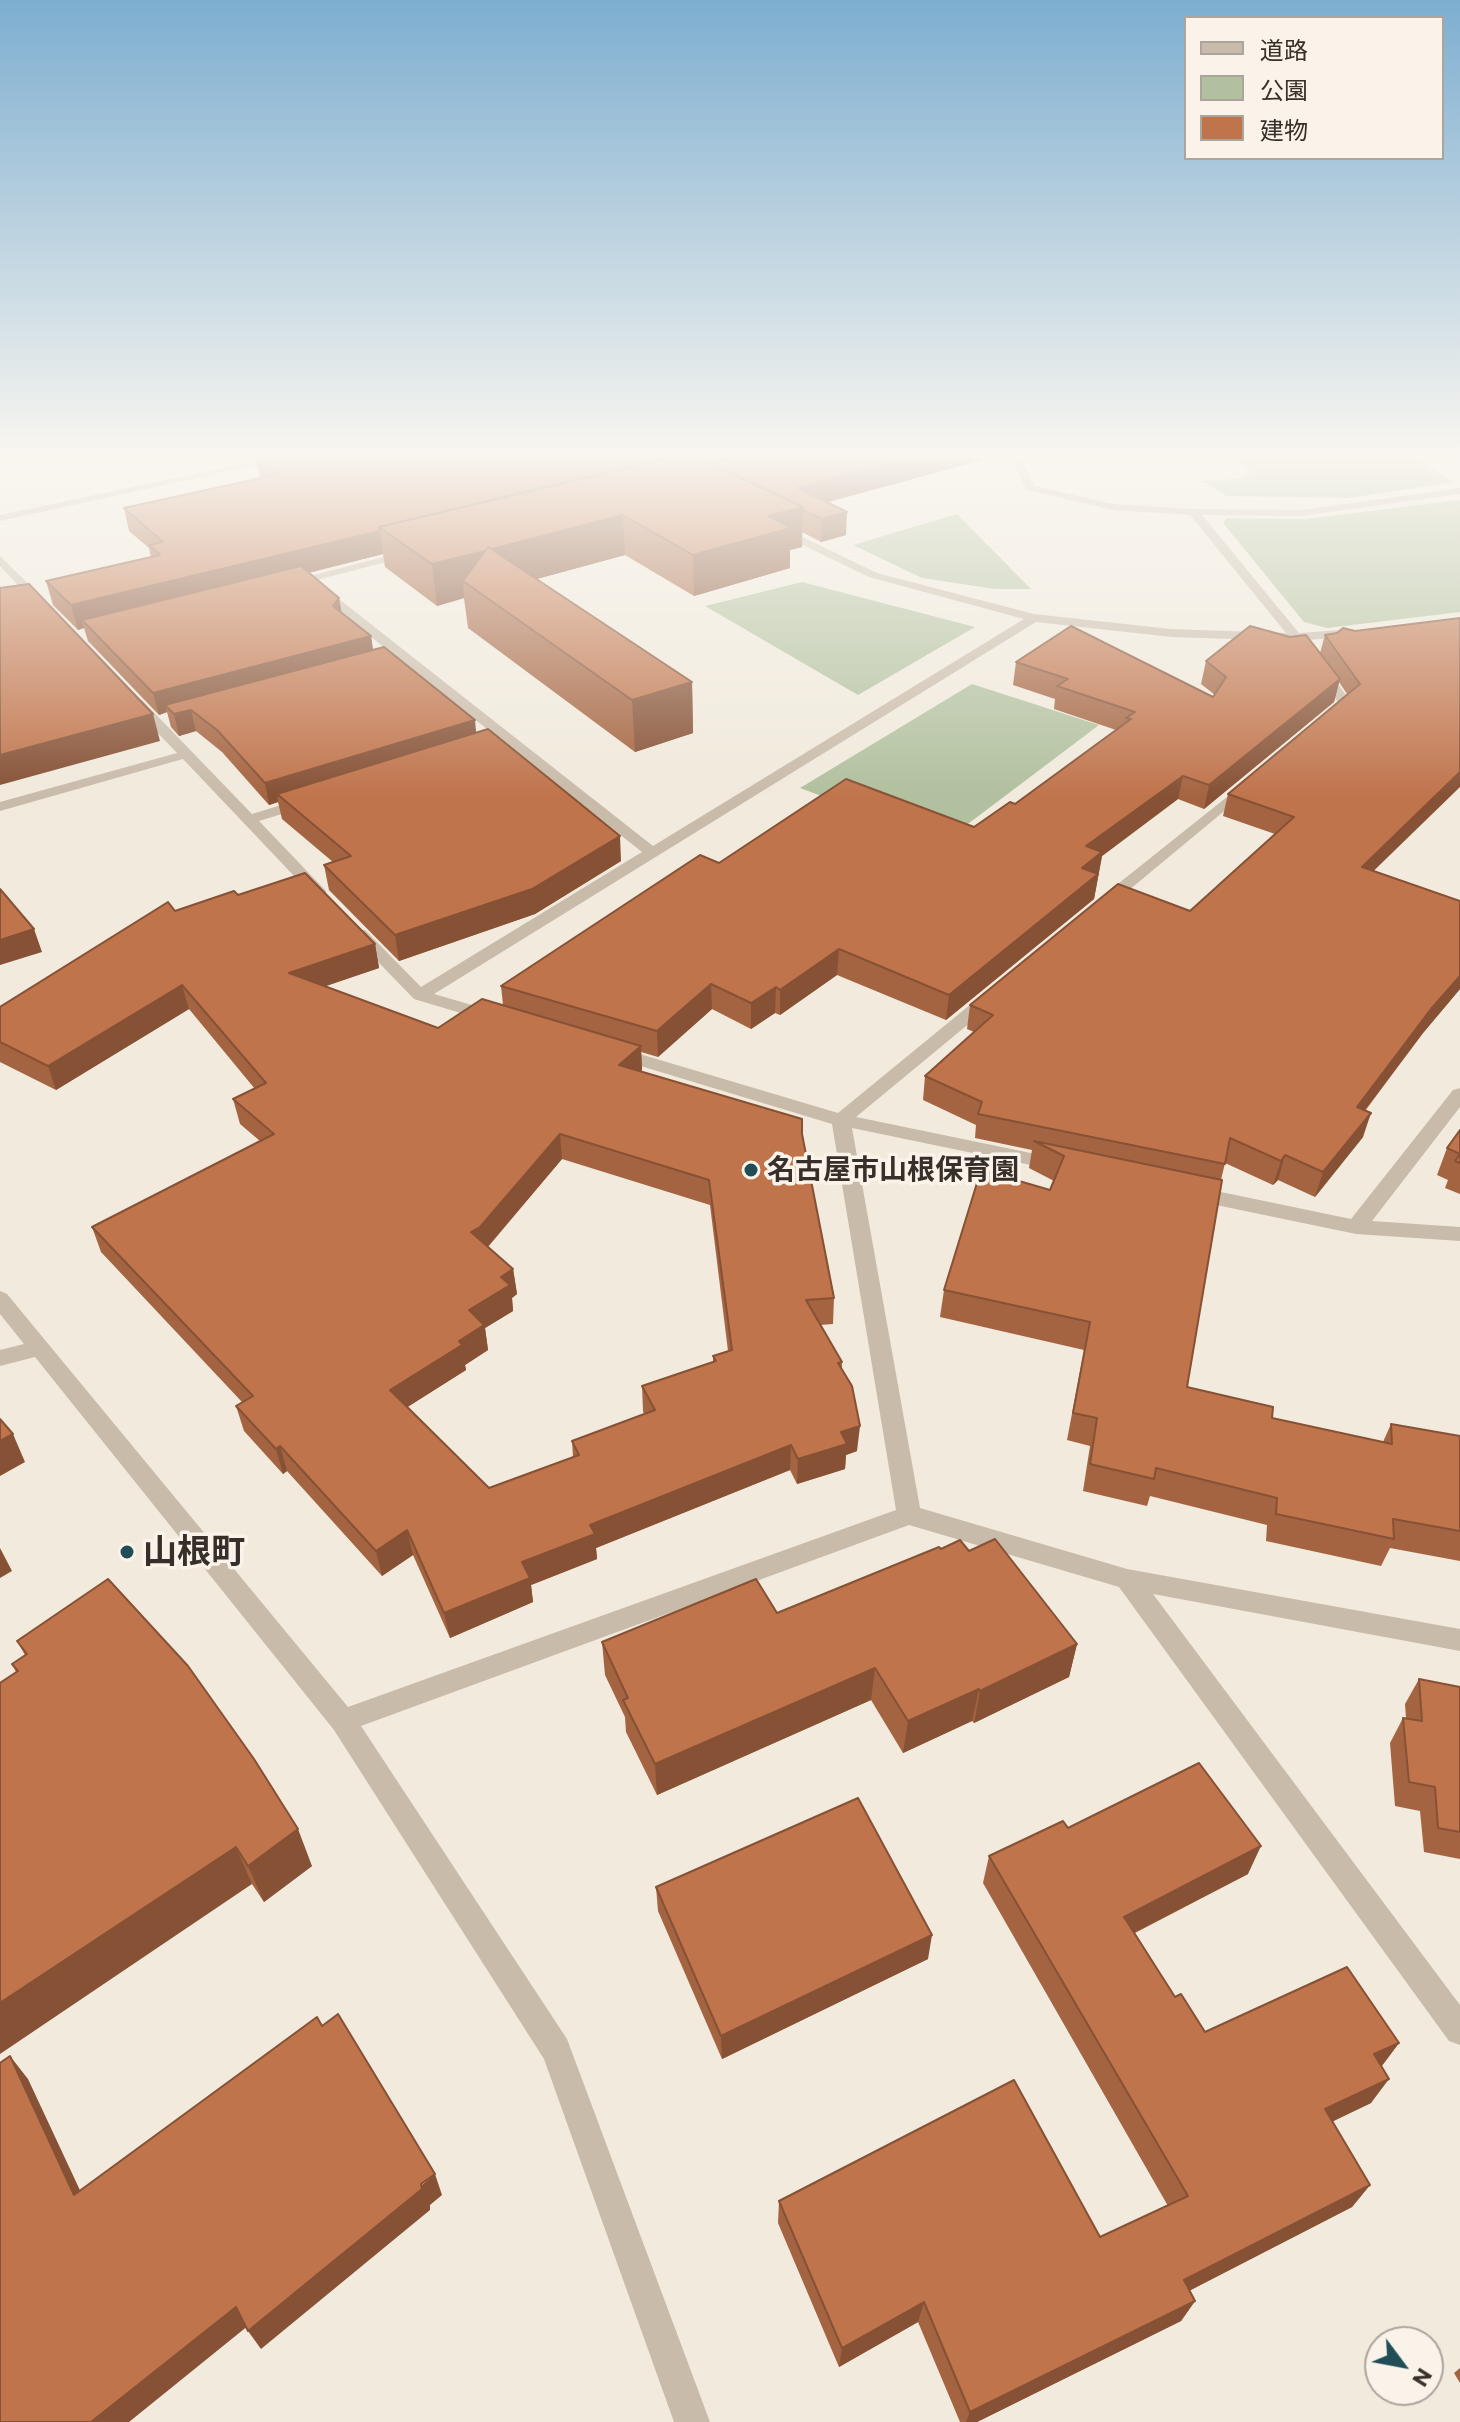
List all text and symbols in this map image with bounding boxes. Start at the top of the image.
legend [1184,16,1444,160]
text: 道路 [1260,35,1308,64]
text: 公園 [1260,75,1308,104]
text: 建物 [1260,115,1308,144]
place label: 名古屋市山根保育園 [767,1153,1019,1187]
marker: 名古屋市山根保育園 [742,1161,760,1179]
place label: 山根町 [143,1532,245,1572]
marker: 山根町 [118,1543,136,1561]
north arrow [1364,2326,1444,2406]
text: N [1407,2364,1439,2392]

